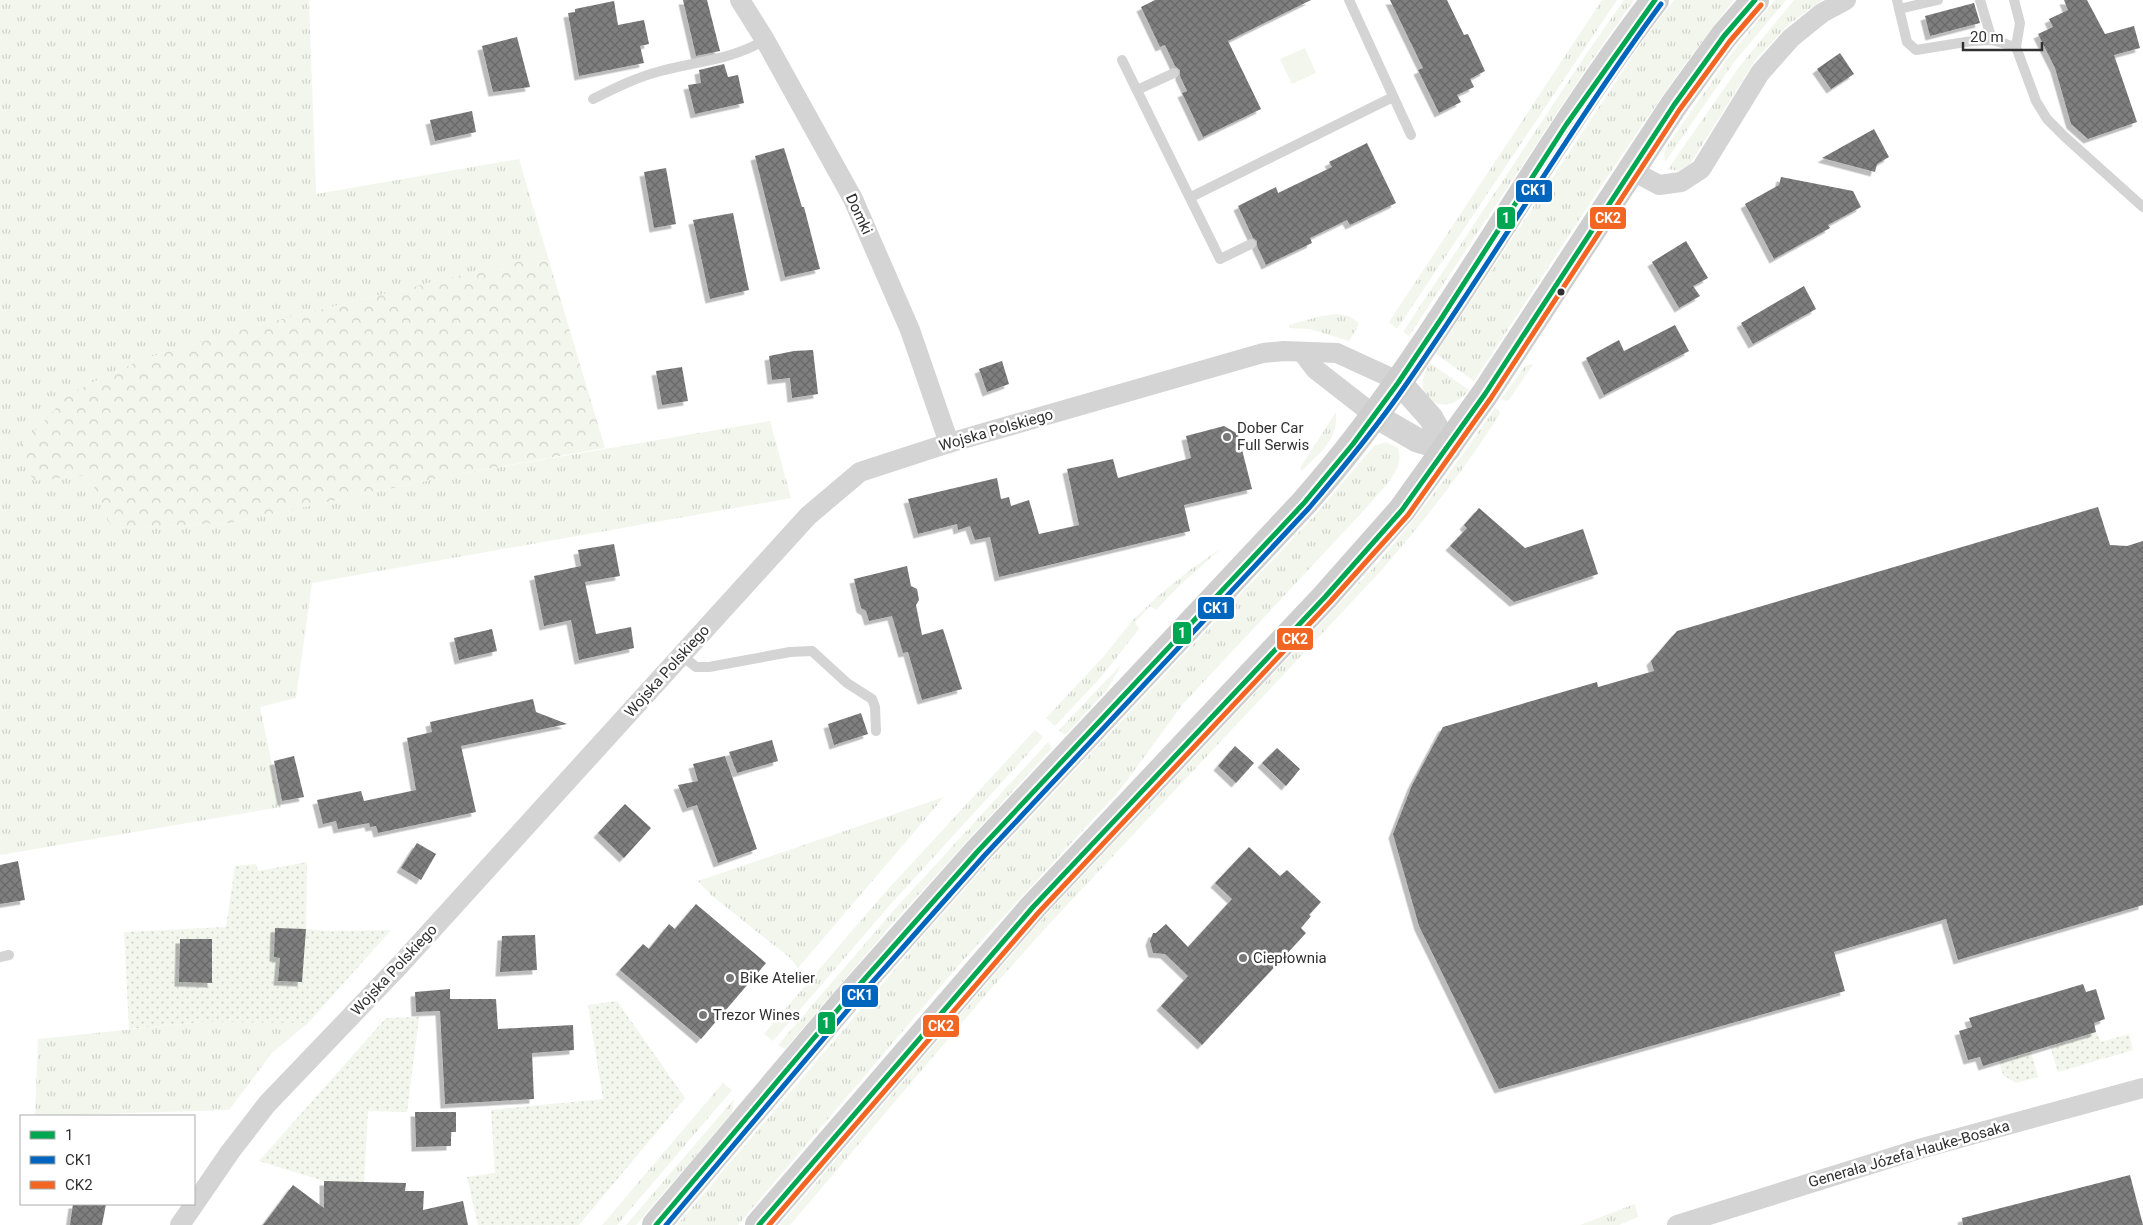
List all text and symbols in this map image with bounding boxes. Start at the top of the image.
scale bar [1963,20,2042,52]
text: 20 m [1970,28,2004,46]
line badge: CK1 [1515,179,1553,203]
text: CK1 [1521,182,1547,198]
street label: Domki [842,191,876,237]
line badge: 1 [1496,206,1516,230]
line badge: CK2 [1589,206,1627,230]
text: 1 [1502,210,1510,226]
text: CK2 [1595,210,1621,226]
unlabelled marker [1556,287,1566,297]
street label: Wojska Polskiego [937,405,1055,455]
place label: Dober Car Full Serwis [1237,419,1309,454]
marker: Dober Car Full Serwis [1221,431,1233,443]
line badge: CK1 [1197,596,1235,620]
text: CK1 [1203,600,1229,616]
street label: Wojska Polskiego [621,621,713,721]
line badge: 1 [1172,621,1192,645]
text: 1 [1178,625,1186,641]
line badge: CK2 [1276,627,1314,651]
text: CK2 [1282,631,1308,647]
street label: Wojska Polskiego [347,921,441,1019]
place label: Ciepłownia [1253,949,1327,967]
marker: Ciepłownia [1237,952,1249,964]
place label: Bike Atelier [740,969,815,987]
marker: Bike Atelier [724,972,736,984]
line badge: CK1 [841,984,879,1008]
text: CK1 [847,987,873,1003]
place label: Trezor Wines [713,1006,800,1024]
marker: Trezor Wines [697,1009,709,1021]
line badge: 1 [817,1011,836,1035]
line badge: CK2 [922,1014,960,1038]
text: 1 [822,1015,830,1031]
text: CK2 [928,1018,954,1034]
legend [20,1115,195,1205]
street label: Generała Józefa Hauke-Bosaka [1806,1117,2012,1191]
text: 1 [65,1126,73,1144]
text: CK1 [65,1151,93,1169]
text: CK2 [65,1176,93,1194]

